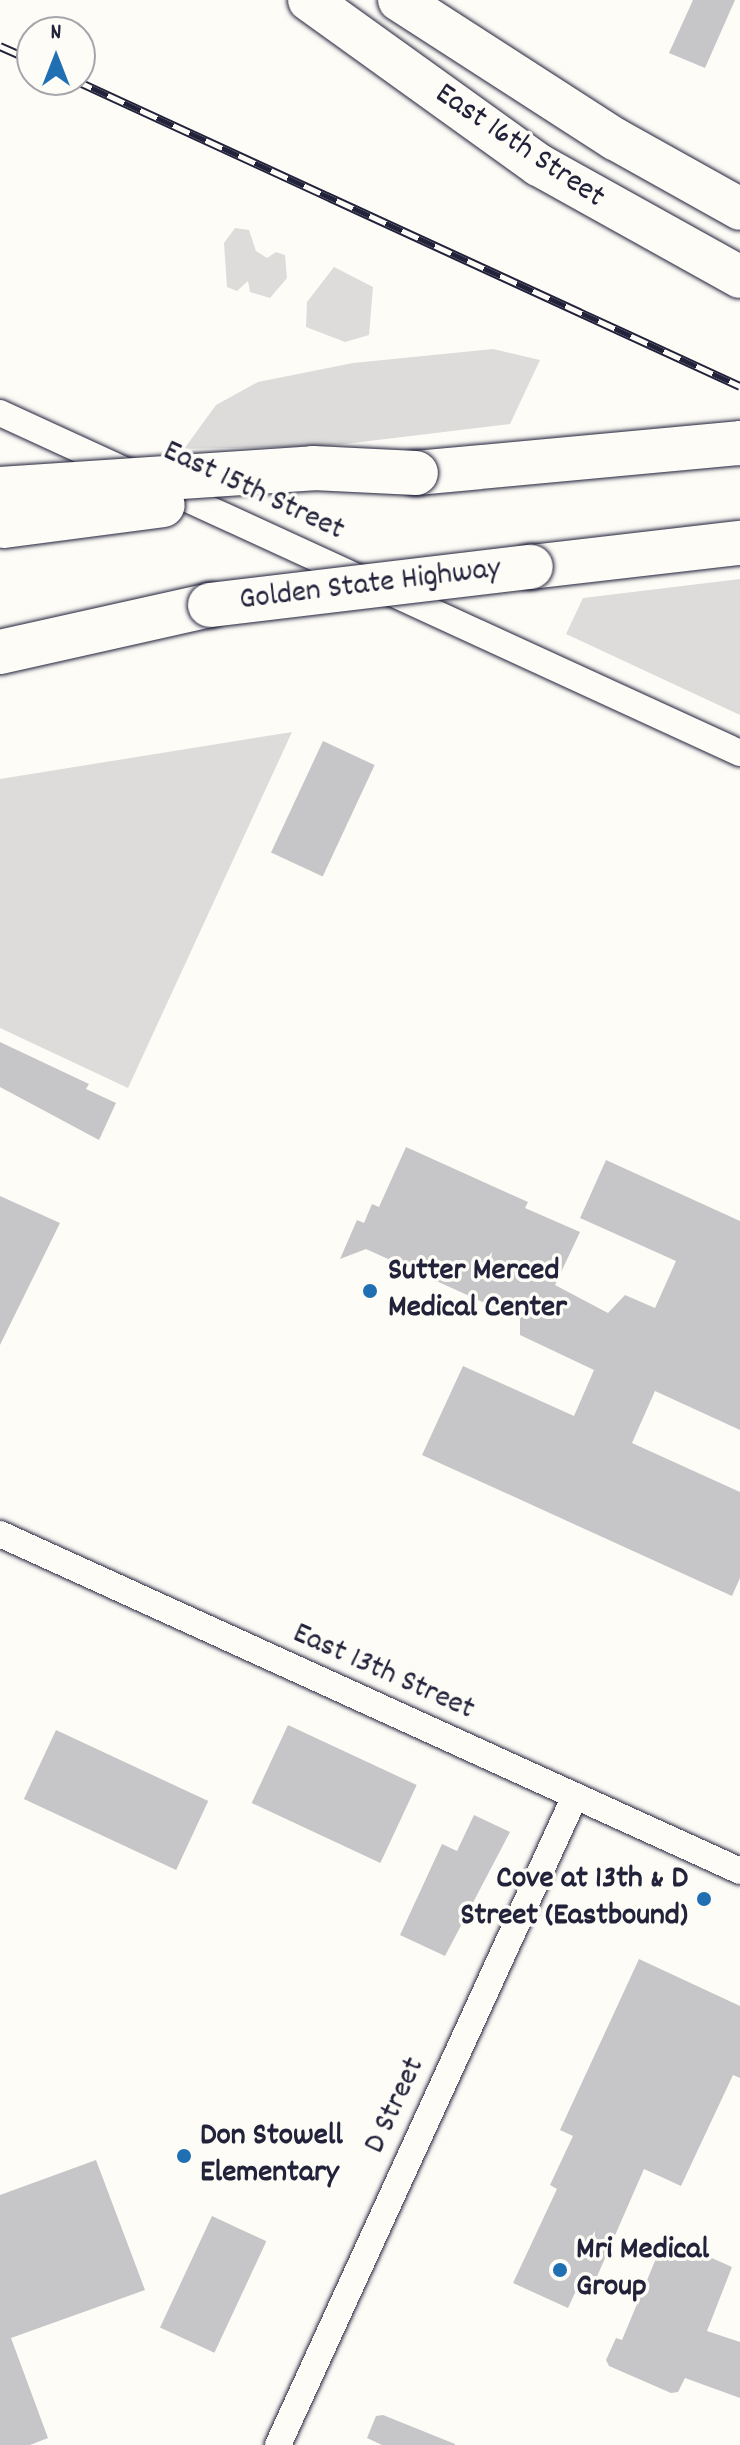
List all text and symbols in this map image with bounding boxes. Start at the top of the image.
north arrow [16,16,96,96]
text: N [51,18,61,49]
street label: East 16th Street [427,76,611,218]
street label: East 15th Street [156,433,350,551]
street label: Golden State Highway [237,551,503,621]
place label: Sutter Merced Medical Center [388,1254,567,1329]
marker: Sutter Merced Medical Center [359,1280,381,1302]
street label: East 13th Street [286,1616,480,1730]
place label: Cove at 13th & D Street (Eastbound) [460,1862,688,1937]
marker: Cove at 13th & D Street (Eastbound) [695,1890,713,1908]
street label: D Street [357,2052,435,2160]
place label: Don Stowell Elementary [200,2119,343,2194]
marker: Don Stowell Elementary [175,2147,193,2165]
place label: Mri Medical Group [576,2233,709,2308]
marker: Mri Medical Group [551,2261,569,2279]

